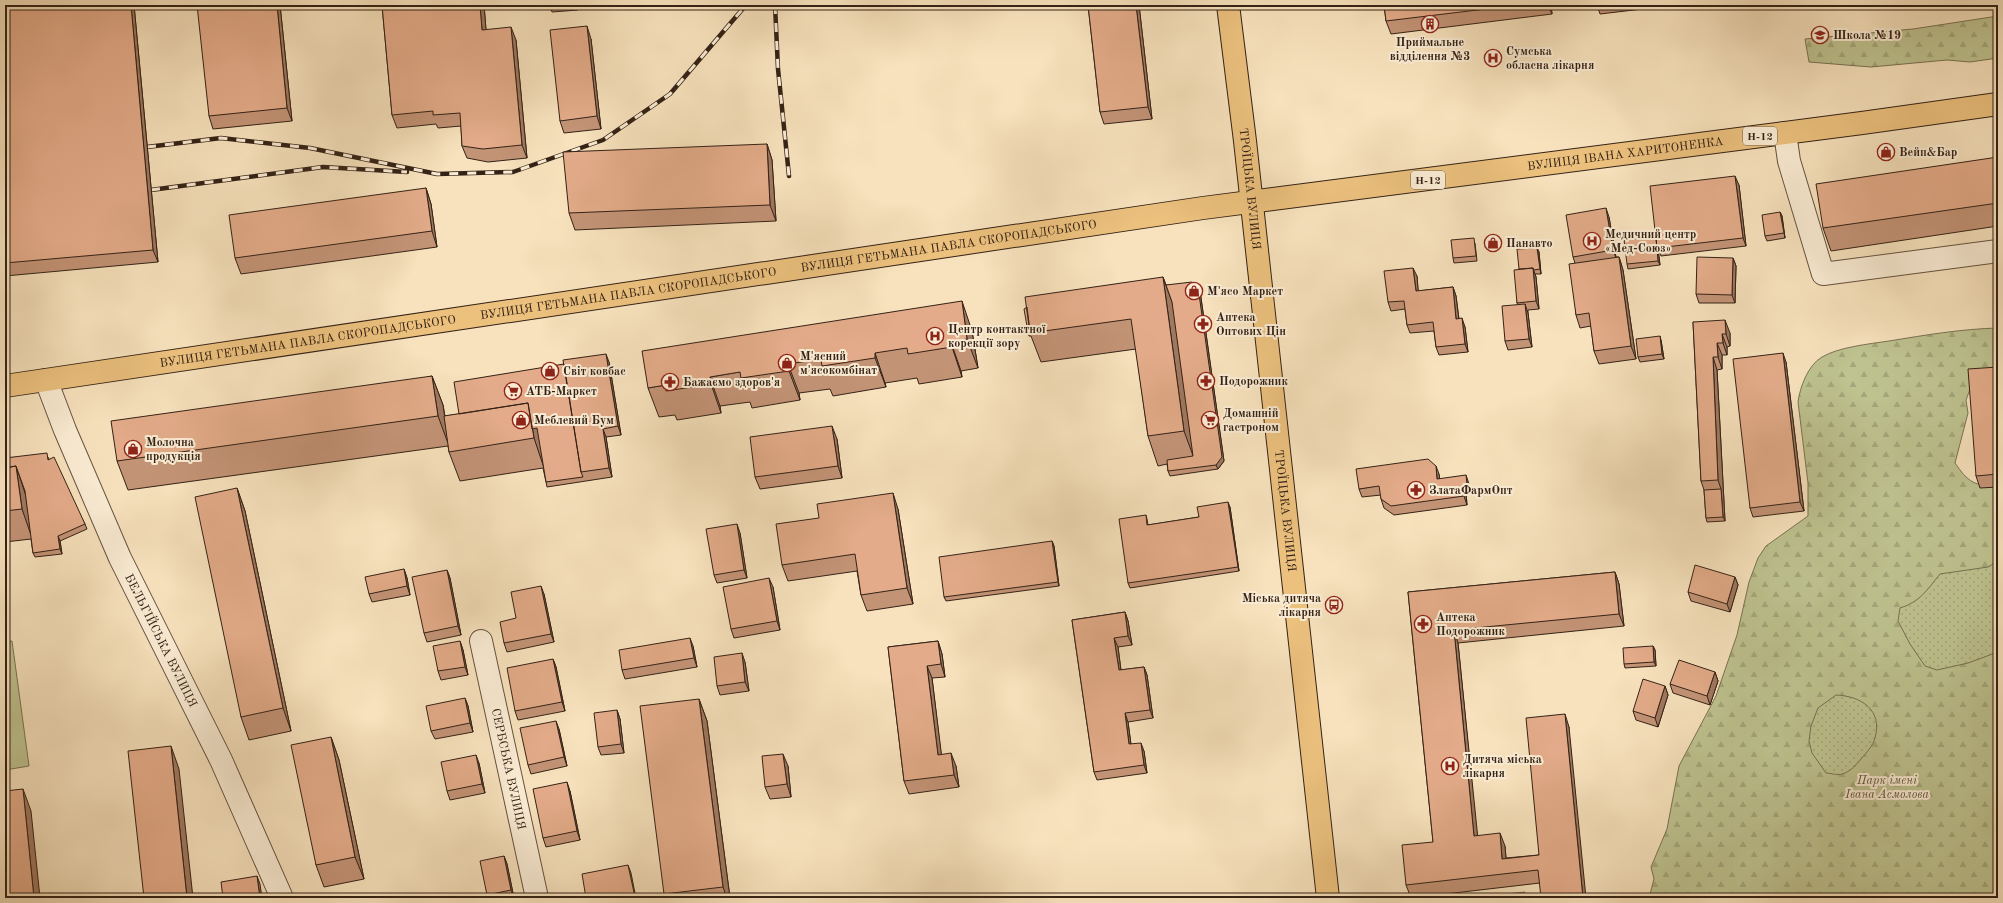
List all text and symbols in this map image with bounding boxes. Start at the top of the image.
building icon: Приймальне відділення №3 [1420,14,1440,34]
school or university icon: Школа №19 [1810,25,1830,45]
place label: Школа №19 [1833,30,1901,42]
place label: Приймальне відділення №3 [1390,37,1470,63]
place label: Сумська обласна лікарня [1506,46,1594,72]
hospital icon: Сумська обласна лікарня [1483,48,1503,68]
street label: ТРОЇЦЬКА ВУЛИЦЯ [1236,127,1262,250]
road number: Н-12 [1743,127,1777,145]
street label: ВУЛИЦЯ ІВАНА ХАРИТОНЕНКА [1527,136,1724,173]
shop icon: Вейп&Бар [1876,142,1896,162]
place label: Вейп&Бар [1899,147,1957,159]
road number: Н-12 [1411,171,1445,189]
street label: ВУЛИЦЯ ГЕТЬМАНА ПАВЛА СКОРОПАДСЬКОГО [800,219,1098,275]
place label: Медичний центр «Мед-Союз» [1605,229,1696,255]
hospital icon: Медичний центр «Мед-Союз» [1582,231,1602,251]
shop icon: Панавто [1483,233,1503,253]
place label: Панавто [1506,238,1553,250]
street label: ВУЛИЦЯ ГЕТЬМАНА ПАВЛА СКОРОПАДСЬКОГО [479,266,777,322]
shop icon: М'ясо Маркет [1184,281,1204,301]
place label: М'ясо Маркет [1207,286,1283,298]
place label: Аптека Оптових Цін [1216,312,1286,338]
street label: ВУЛИЦЯ ГЕТЬМАНА ПАВЛА СКОРОПАДСЬКОГО [159,314,457,370]
pharmacy icon: Аптека Оптових Цін [1193,314,1213,334]
place label: Центр контактної корекції зору [948,324,1046,350]
hospital icon: Центр контактної корекції зору [925,326,945,346]
place label: М'ясний м'ясокомбінат [800,351,877,377]
shop icon: М'ясний м'ясокомбінат [777,353,797,373]
shop icon: Світ ковбас [540,361,560,381]
place label: Світ ковбас [563,366,626,378]
pharmacy icon: Подорожник [1196,371,1216,391]
pharmacy icon: Бажаємо здоров'я [660,372,680,392]
place label: Подорожник [1219,376,1288,388]
place label: Бажаємо здоров'я [683,377,780,389]
supermarket icon: АТБ-Маркет [503,381,523,401]
place label: АТБ-Маркет [526,386,597,398]
place label: Домашній гастроном [1223,408,1279,434]
shop icon: Меблевий Бум [511,410,531,430]
supermarket icon: Домашній гастроном [1200,410,1220,430]
place label: Меблевий Бум [534,415,614,427]
place label: Молочна продукція [146,437,201,463]
shop icon: Молочна продукція [123,439,143,459]
street label: ТРОЇЦЬКА ВУЛИЦЯ [1272,449,1297,572]
pharmacy icon: ЗлатаФармОпт [1406,480,1426,500]
place label: ЗлатаФармОпт [1429,485,1513,497]
street label: БЕЛЬГІЙСЬКА ВУЛИЦЯ [122,572,199,709]
place label: Міська дитяча лікарня [1242,593,1321,619]
bus stop icon: Міська дитяча лікарня [1324,595,1344,615]
place label: Аптека Подорожник [1436,612,1505,638]
pharmacy icon: Аптека Подорожник [1413,614,1433,634]
street label: СЕРБСЬКА ВУЛИЦЯ [489,707,527,831]
place label: Дитяча міська лікарня [1463,754,1542,780]
hospital icon: Дитяча міська лікарня [1440,756,1460,776]
park label: Парк імені Івана Асмолова [1844,775,1929,801]

